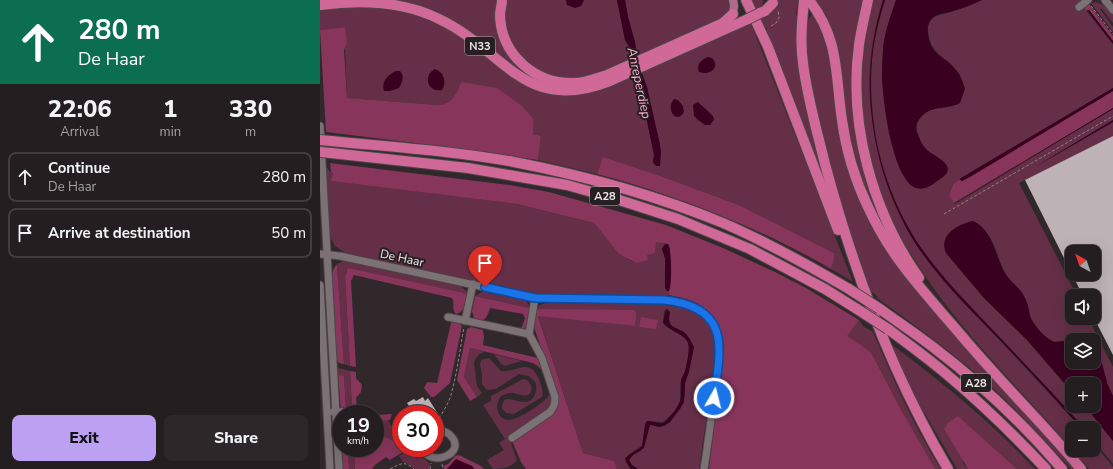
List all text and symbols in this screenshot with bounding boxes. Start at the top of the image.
text: 280 m [78,11,161,49]
icon: ahead [12,16,64,68]
road number: N33 [465,37,495,55]
water label: Anreperdiep [622,45,655,121]
text: De Haar [78,47,145,71]
text: 22:06 [48,93,112,125]
text: 1 [163,93,178,125]
text: 330 [229,93,272,125]
text: Arrival [60,123,99,141]
text: min [160,123,181,141]
text: m [245,123,256,141]
text: Continue [48,158,110,178]
icon: ahead [14,166,36,188]
text: 280 m [262,167,306,187]
text: De Haar [48,178,96,196]
road number: A28 [590,187,620,205]
icon: arrive [14,222,36,244]
text: Arrive at destination [48,223,191,243]
text: 50 m [271,223,306,243]
north arrow [1065,245,1101,281]
map controls [1065,245,1101,457]
street label: De Haar [379,246,426,271]
pin [468,246,502,287]
icon: arrive [474,252,496,274]
button: sound [1065,289,1101,325]
button: layers [1065,333,1101,369]
road number: A28 [961,374,991,392]
position arrow [693,377,735,419]
button: + [1065,377,1101,413]
speed limit sign: 30 [392,405,444,457]
text: 19 [346,412,370,439]
button: Exit [12,415,156,461]
button: Share [164,415,308,461]
button: − [1065,421,1101,457]
text: km/h [347,434,369,448]

